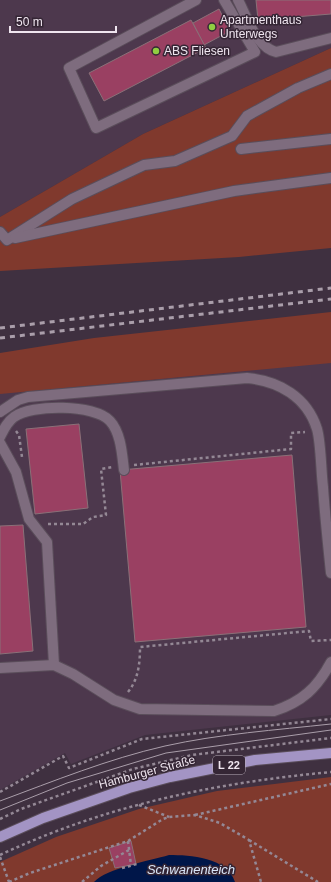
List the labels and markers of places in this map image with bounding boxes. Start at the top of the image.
place label: Apartmenthaus Unterwegs [220,13,301,41]
marker: Apartmenthaus Unterwegs [207,22,217,32]
place label: ABS Fliesen [164,44,230,58]
marker: ABS Fliesen [151,46,161,56]

